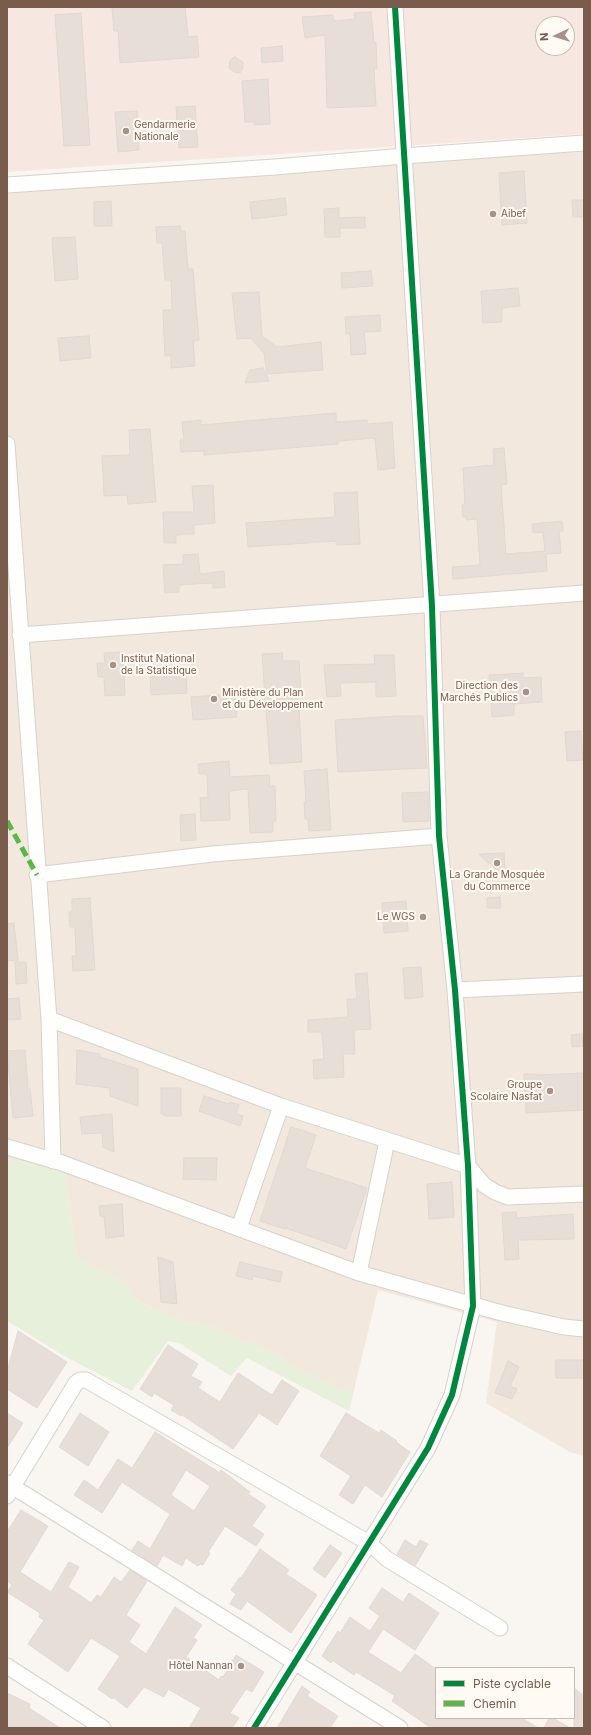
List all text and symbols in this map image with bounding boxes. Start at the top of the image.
north arrow [535,16,575,56]
text: N [537,32,551,41]
place label: Gendarmerie Nationale [134,119,196,142]
marker: Gendarmerie Nationale [121,126,131,136]
place label: Aibef [501,208,526,220]
marker: Aibef [488,209,498,219]
place label: Institut National de la Statistique [121,653,196,676]
marker: Institut National de la Statistique [108,660,118,670]
place label: Direction des Marchés Publics [440,680,518,704]
place label: Ministère du Plan et du Développement [222,687,323,710]
marker: Direction des Marchés Publics [521,687,531,697]
marker: Ministère du Plan et du Développement [209,694,219,704]
marker: La Grande Mosquée du Commerce [492,858,502,868]
place label: La Grande Mosquée du Commerce [449,869,545,892]
place label: Le WGS [377,911,415,923]
marker: Le WGS [418,912,428,922]
place label: Groupe Scolaire Nasfat [470,1079,542,1102]
marker: Groupe Scolaire Nasfat [545,1086,555,1096]
place label: Hôtel Nannan [169,1660,233,1672]
marker: Hôtel Nannan [236,1661,246,1671]
legend [435,1667,575,1719]
text: Piste cyclable [473,1676,551,1691]
text: Chemin [473,1696,516,1711]

